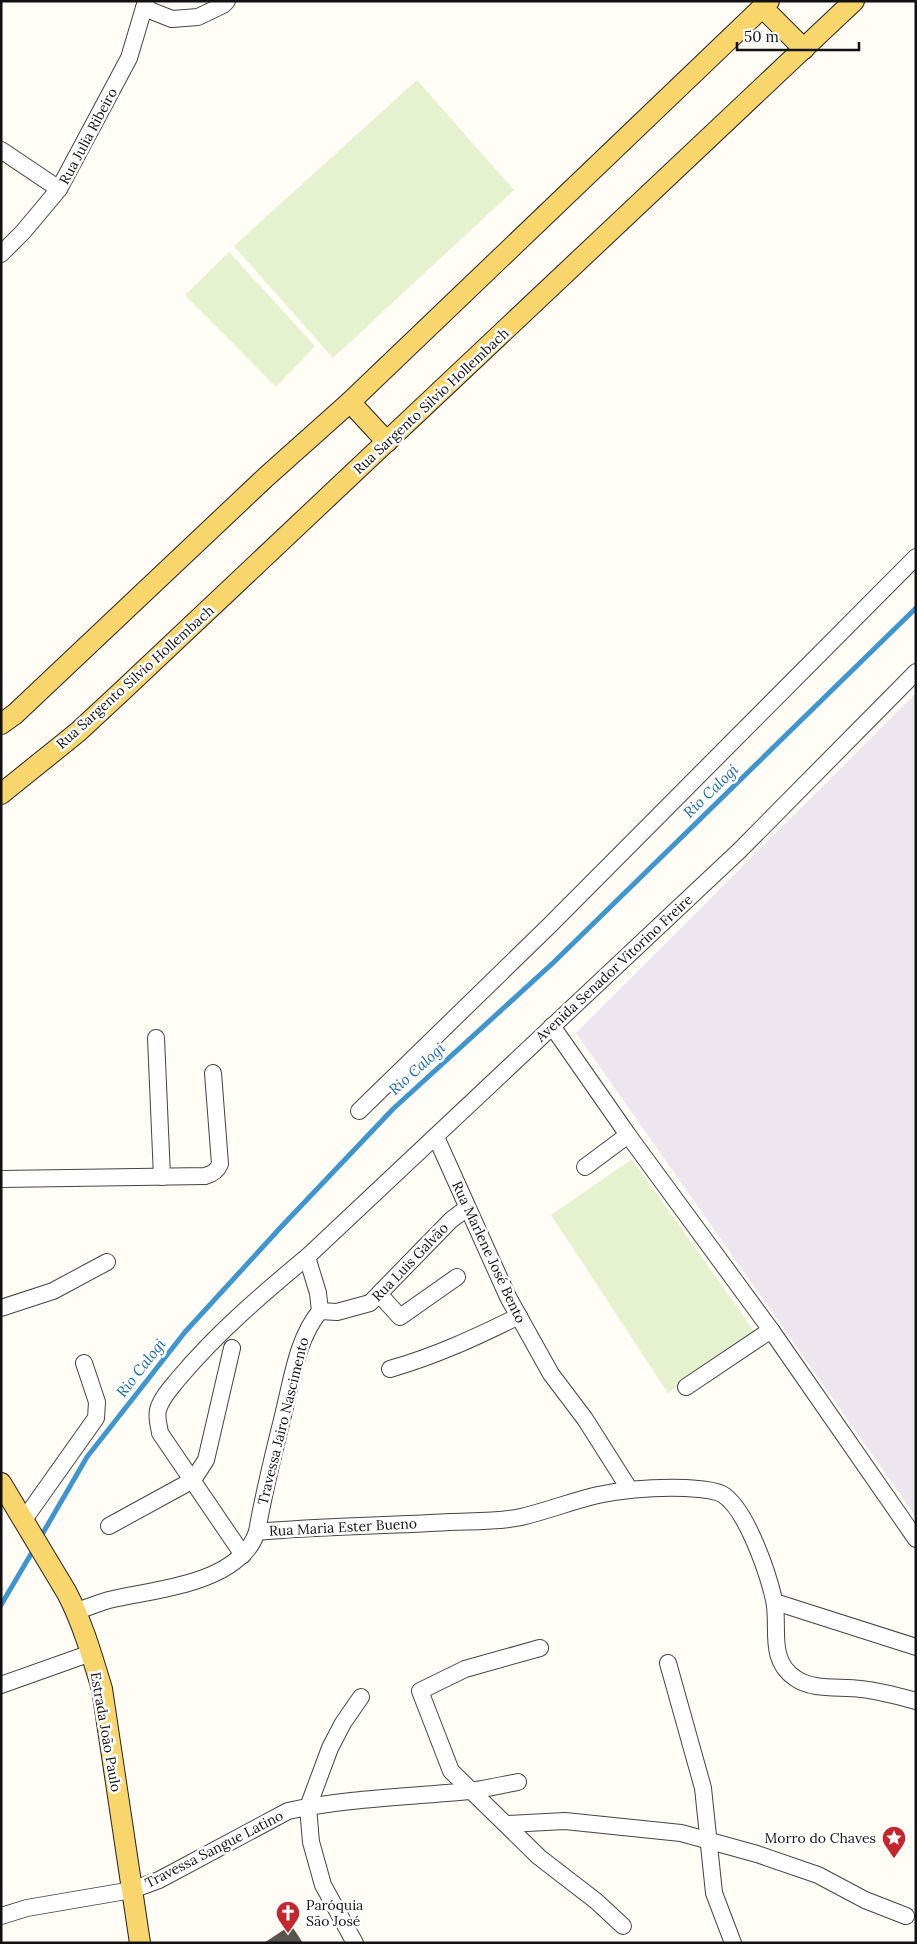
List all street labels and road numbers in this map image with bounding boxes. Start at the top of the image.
street label: Rua Julia Ribeiro [55,85,121,187]
street label: Rua Sargento Silvio Hollembach [349,324,513,478]
street label: Rua Sargento Silvio Hollembach [52,601,218,753]
street label: Avenida Senador Vitorino Freire [531,890,696,1046]
street label: Rua Marlene José Bento [448,1178,530,1326]
street label: Rua Luis Galvão [368,1219,452,1305]
street label: Travessa Jairo Nascimento [253,1335,313,1507]
street label: Rua Maria Ester Bueno [269,1514,417,1540]
street label: Estrada João Paulo [87,1671,125,1793]
street label: Travessa Sangue Latino [142,1806,286,1892]

